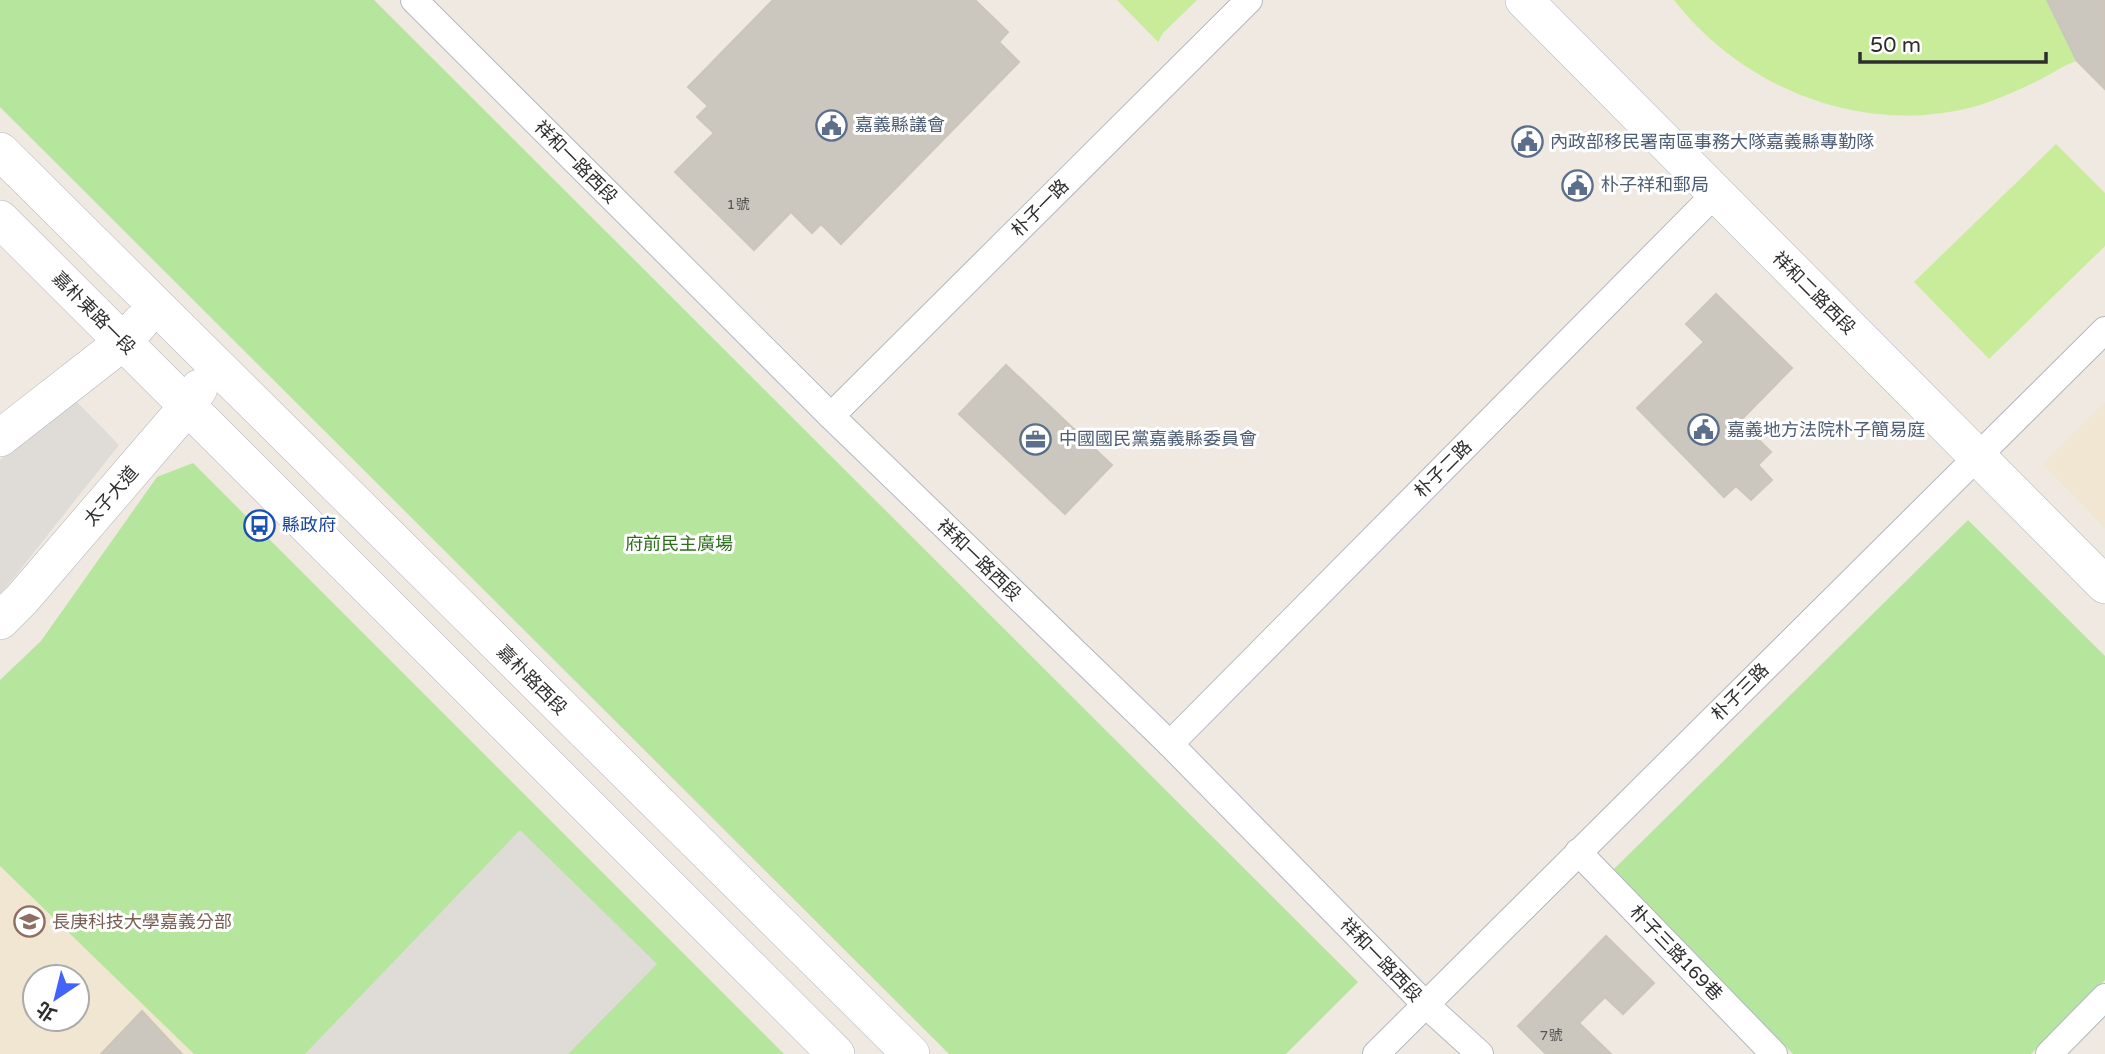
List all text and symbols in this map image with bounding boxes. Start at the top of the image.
scale bar [1860,21,2046,65]
text: 50 m [1870,33,1921,58]
public building icon: 嘉義縣議會 [815,108,849,142]
place label: 嘉義縣議會 [855,114,945,136]
street label: 祥和一路西段 [530,116,622,208]
public building icon: 內政部移民署南區事務大隊嘉義縣專勤隊 [1510,125,1544,159]
place label: 內政部移民署南區事務大隊嘉義縣專勤隊 [1550,131,1874,153]
public building icon: 朴子祥和郵局 [1561,168,1595,202]
place label: 朴子祥和郵局 [1601,174,1709,196]
street label: 朴子一路 [1007,175,1073,241]
house number: 1號 [727,196,749,213]
street label: 祥和二路西段 [1768,247,1860,339]
street label: 嘉朴東路一段 [48,267,140,359]
public building icon: 嘉義地方法院朴子簡易庭 [1687,413,1721,447]
place label: 嘉義地方法院朴子簡易庭 [1727,419,1925,441]
office icon: 中國國民黨嘉義縣委員會 [1019,422,1053,456]
place label: 中國國民黨嘉義縣委員會 [1059,428,1257,450]
street label: 朴子二路 [1410,436,1476,502]
street label: 太子大道 [79,462,143,530]
bus stop icon: 縣政府 [242,508,276,542]
place label: 縣政府 [282,514,336,536]
street label: 祥和一路西段 [933,515,1025,605]
park label: 府前民主廣場 [625,533,733,555]
street label: 嘉朴路西段 [492,640,572,720]
street label: 朴子三路 [1707,659,1773,725]
street label: 朴子三路169巷 [1625,901,1727,1005]
school or university icon: 長庚科技大學嘉義分部 [12,905,46,939]
place label: 長庚科技大學嘉義分部 [52,911,232,933]
street label: 祥和一路西段 [1336,914,1426,1006]
north arrow [21,963,91,1033]
text: 北 [33,997,61,1026]
house number: 7號 [1540,1027,1562,1044]

